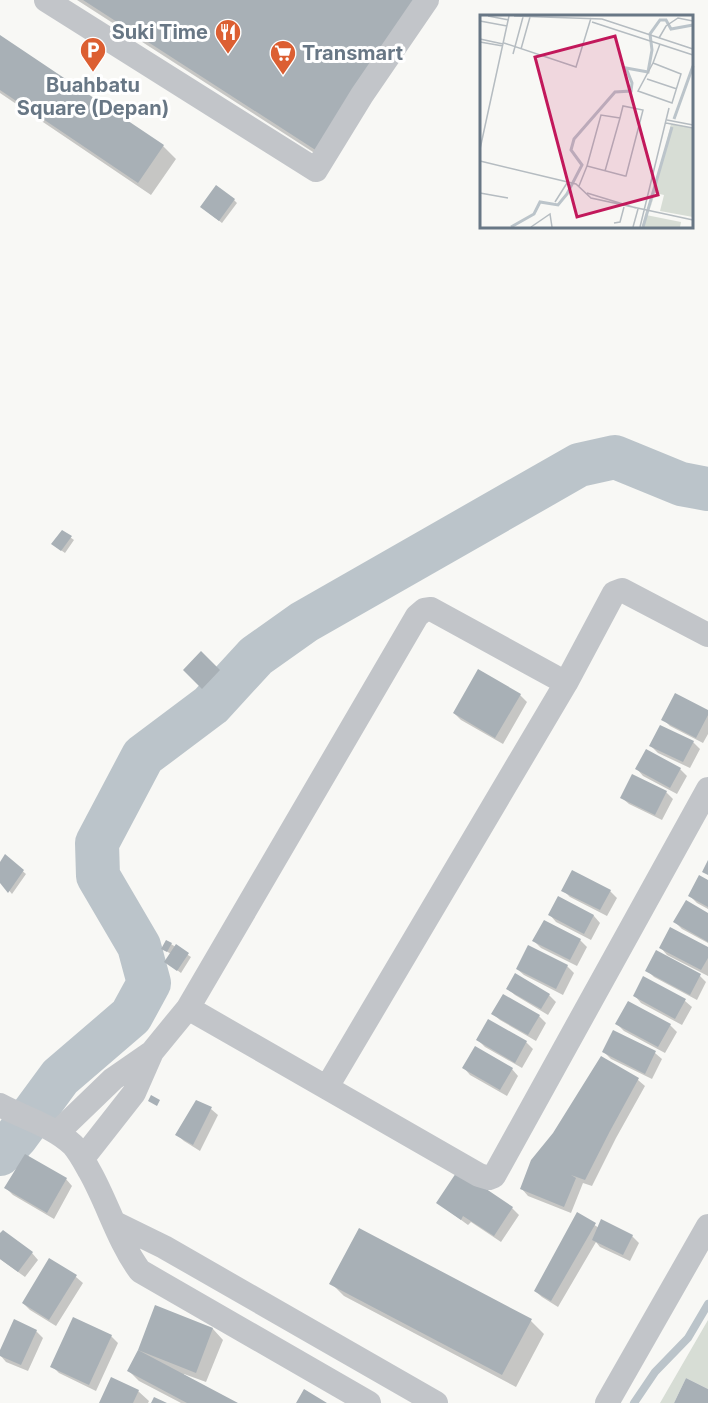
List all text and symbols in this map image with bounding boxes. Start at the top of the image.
inset map [480,15,693,228]
restaurant icon: Suki Time [213,17,243,55]
place label: Suki Time [112,20,208,44]
parking icon: Buahbatu Square (Depan) [78,35,108,73]
supermarket icon: Transmart [268,38,298,76]
place label: Transmart [302,41,403,65]
place label: Buahbatu Square (Depan) [17,73,169,120]

